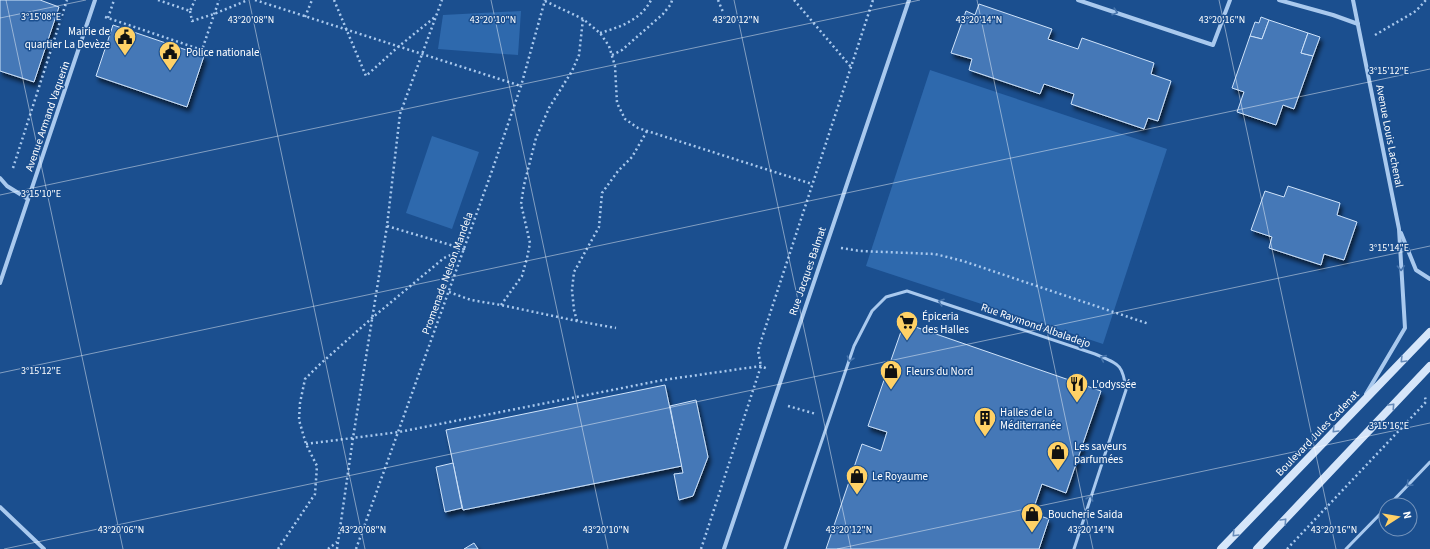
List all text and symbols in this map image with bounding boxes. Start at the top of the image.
one-way arrow [1111,8,1118,16]
text: 3°15'08"E [21,10,61,24]
text: 43°20'08"N [228,13,274,27]
text: 43°20'10"N [470,13,516,27]
text: 43°20'12"N [713,13,759,27]
text: 43°20'14"N [956,13,1002,27]
text: 43°20'16"N [1199,13,1245,27]
place label: Mairie de quartier La Devèze [25,24,111,52]
public building icon: Mairie de quartier La Devèze [112,24,138,57]
public building icon: Police nationale [157,39,183,72]
place label: Police nationale [186,45,260,60]
street label: Avenue Armand Vaquerin [22,59,73,173]
text: 3°15'12"E [1369,64,1409,78]
street label: Avenue Louis Lachenal [1372,83,1407,189]
text: 3°15'10"E [21,187,61,201]
street label: Promenade Nelson Mandela [418,210,477,337]
street label: Rue Jacques Balmat [785,225,830,318]
text: 3°15'14"E [1369,241,1409,255]
one-way arrow [1397,265,1405,271]
one-way arrow [937,299,944,307]
street label: Rue Raymond Albaladejo [979,300,1093,351]
supermarket icon: Épiceria des Halles [894,309,920,342]
place label: Épiceria des Halles [922,309,969,337]
one-way arrow [846,355,855,362]
one-way arrow [1100,355,1108,363]
one-way arrow [1400,355,1408,363]
shop icon: Fleurs du Nord [878,358,904,391]
text: 3°15'12"E [21,364,61,378]
place label: Fleurs du Nord [906,364,973,379]
restaurant icon: L'odyssée [1064,371,1090,404]
place label: L'odyssée [1092,377,1137,392]
street label: Boulevard Jules Cadenat [1272,387,1363,480]
one-way arrow [1387,403,1395,411]
building icon: Halles de la Méditerranée [972,405,998,438]
place label: Halles de la Méditerranée [1000,405,1062,433]
text: 3°15'16"E [1369,419,1409,433]
one-way arrow [1332,425,1340,433]
shop icon: Les saveurs parfumées [1045,439,1071,472]
place label: Les saveurs parfumées [1074,439,1127,467]
shop icon: Le Royaume [844,463,870,496]
place label: Le Royaume [872,469,929,484]
one-way arrow [1407,479,1414,487]
one-way arrow [1085,495,1094,502]
north arrow [1378,497,1418,537]
shop icon: Boucherie Saida [1019,501,1045,534]
place label: Boucherie Saida [1048,507,1123,522]
text: N [1399,510,1415,520]
one-way arrow [1279,518,1286,526]
text: 43°20'06"N [98,523,144,537]
text: 43°20'08"N [340,523,386,537]
text: 43°20'10"N [583,523,629,537]
text: 43°20'12"N [826,523,872,537]
text: 43°20'14"N [1068,523,1114,537]
text: 43°20'16"N [1311,523,1357,537]
one-way arrow [1232,529,1240,537]

